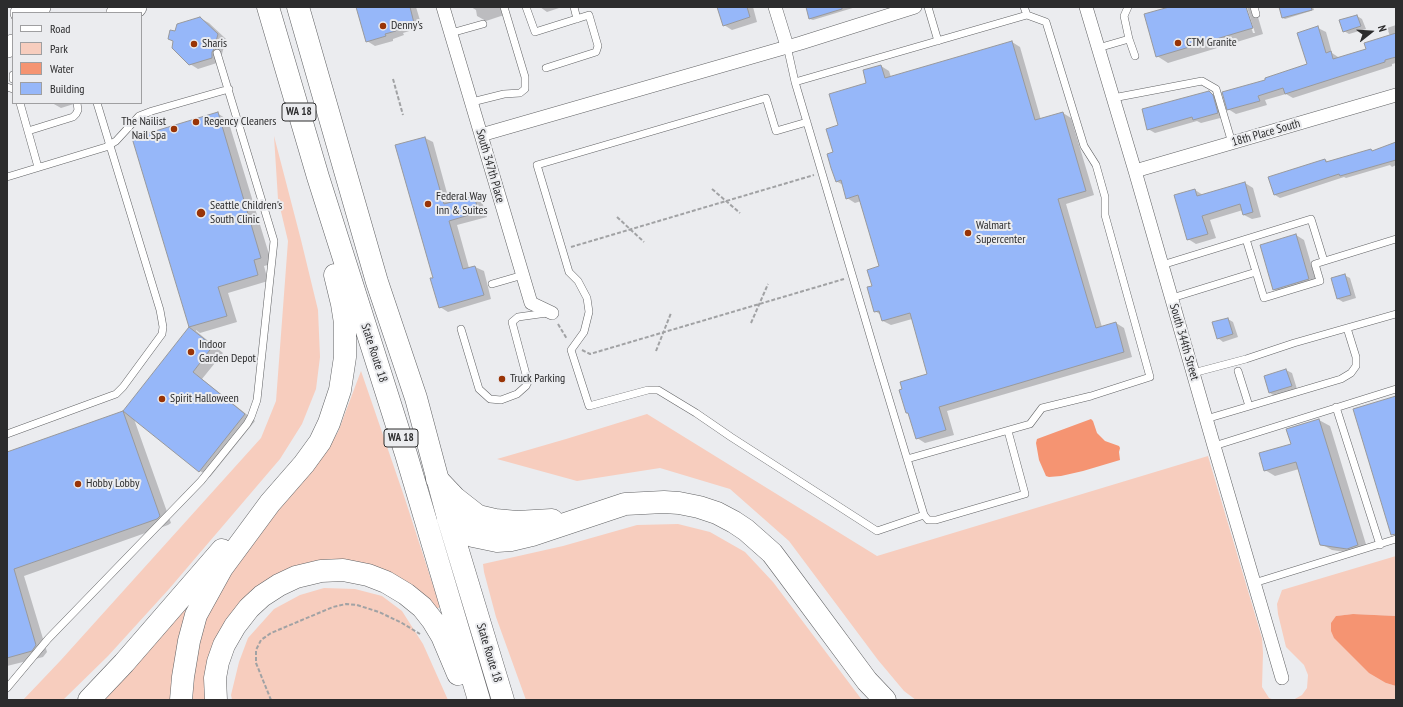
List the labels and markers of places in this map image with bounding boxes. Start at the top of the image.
place label: Denny's [391,19,423,33]
marker: Denny's [378,21,388,31]
place label: CTM Granite [1186,36,1237,50]
place label: Sharis [202,37,227,51]
marker: CTM Granite [1173,38,1183,48]
marker: Sharis [189,39,199,49]
place label: The Nailist Nail Spa [121,115,166,143]
place label: Regency Cleaners [204,115,276,129]
marker: Regency Cleaners [191,117,201,127]
marker: The Nailist Nail Spa [169,124,179,134]
place label: Federal Way Inn & Suites [436,190,487,218]
place label: Seattle Children's South Clinic [210,199,282,227]
marker: Federal Way Inn & Suites [423,199,433,209]
marker: Seattle Children's South Clinic [195,207,207,219]
place label: Walmart Supercenter [976,219,1026,247]
marker: Walmart Supercenter [963,228,973,238]
place label: Indoor Garden Depot [199,338,256,366]
marker: Indoor Garden Depot [186,347,196,357]
place label: Truck Parking [510,372,565,386]
marker: Truck Parking [497,374,507,384]
place label: Spirit Halloween [170,392,239,406]
marker: Spirit Halloween [157,394,167,404]
place label: Hobby Lobby [86,477,139,491]
marker: Hobby Lobby [73,479,83,489]

